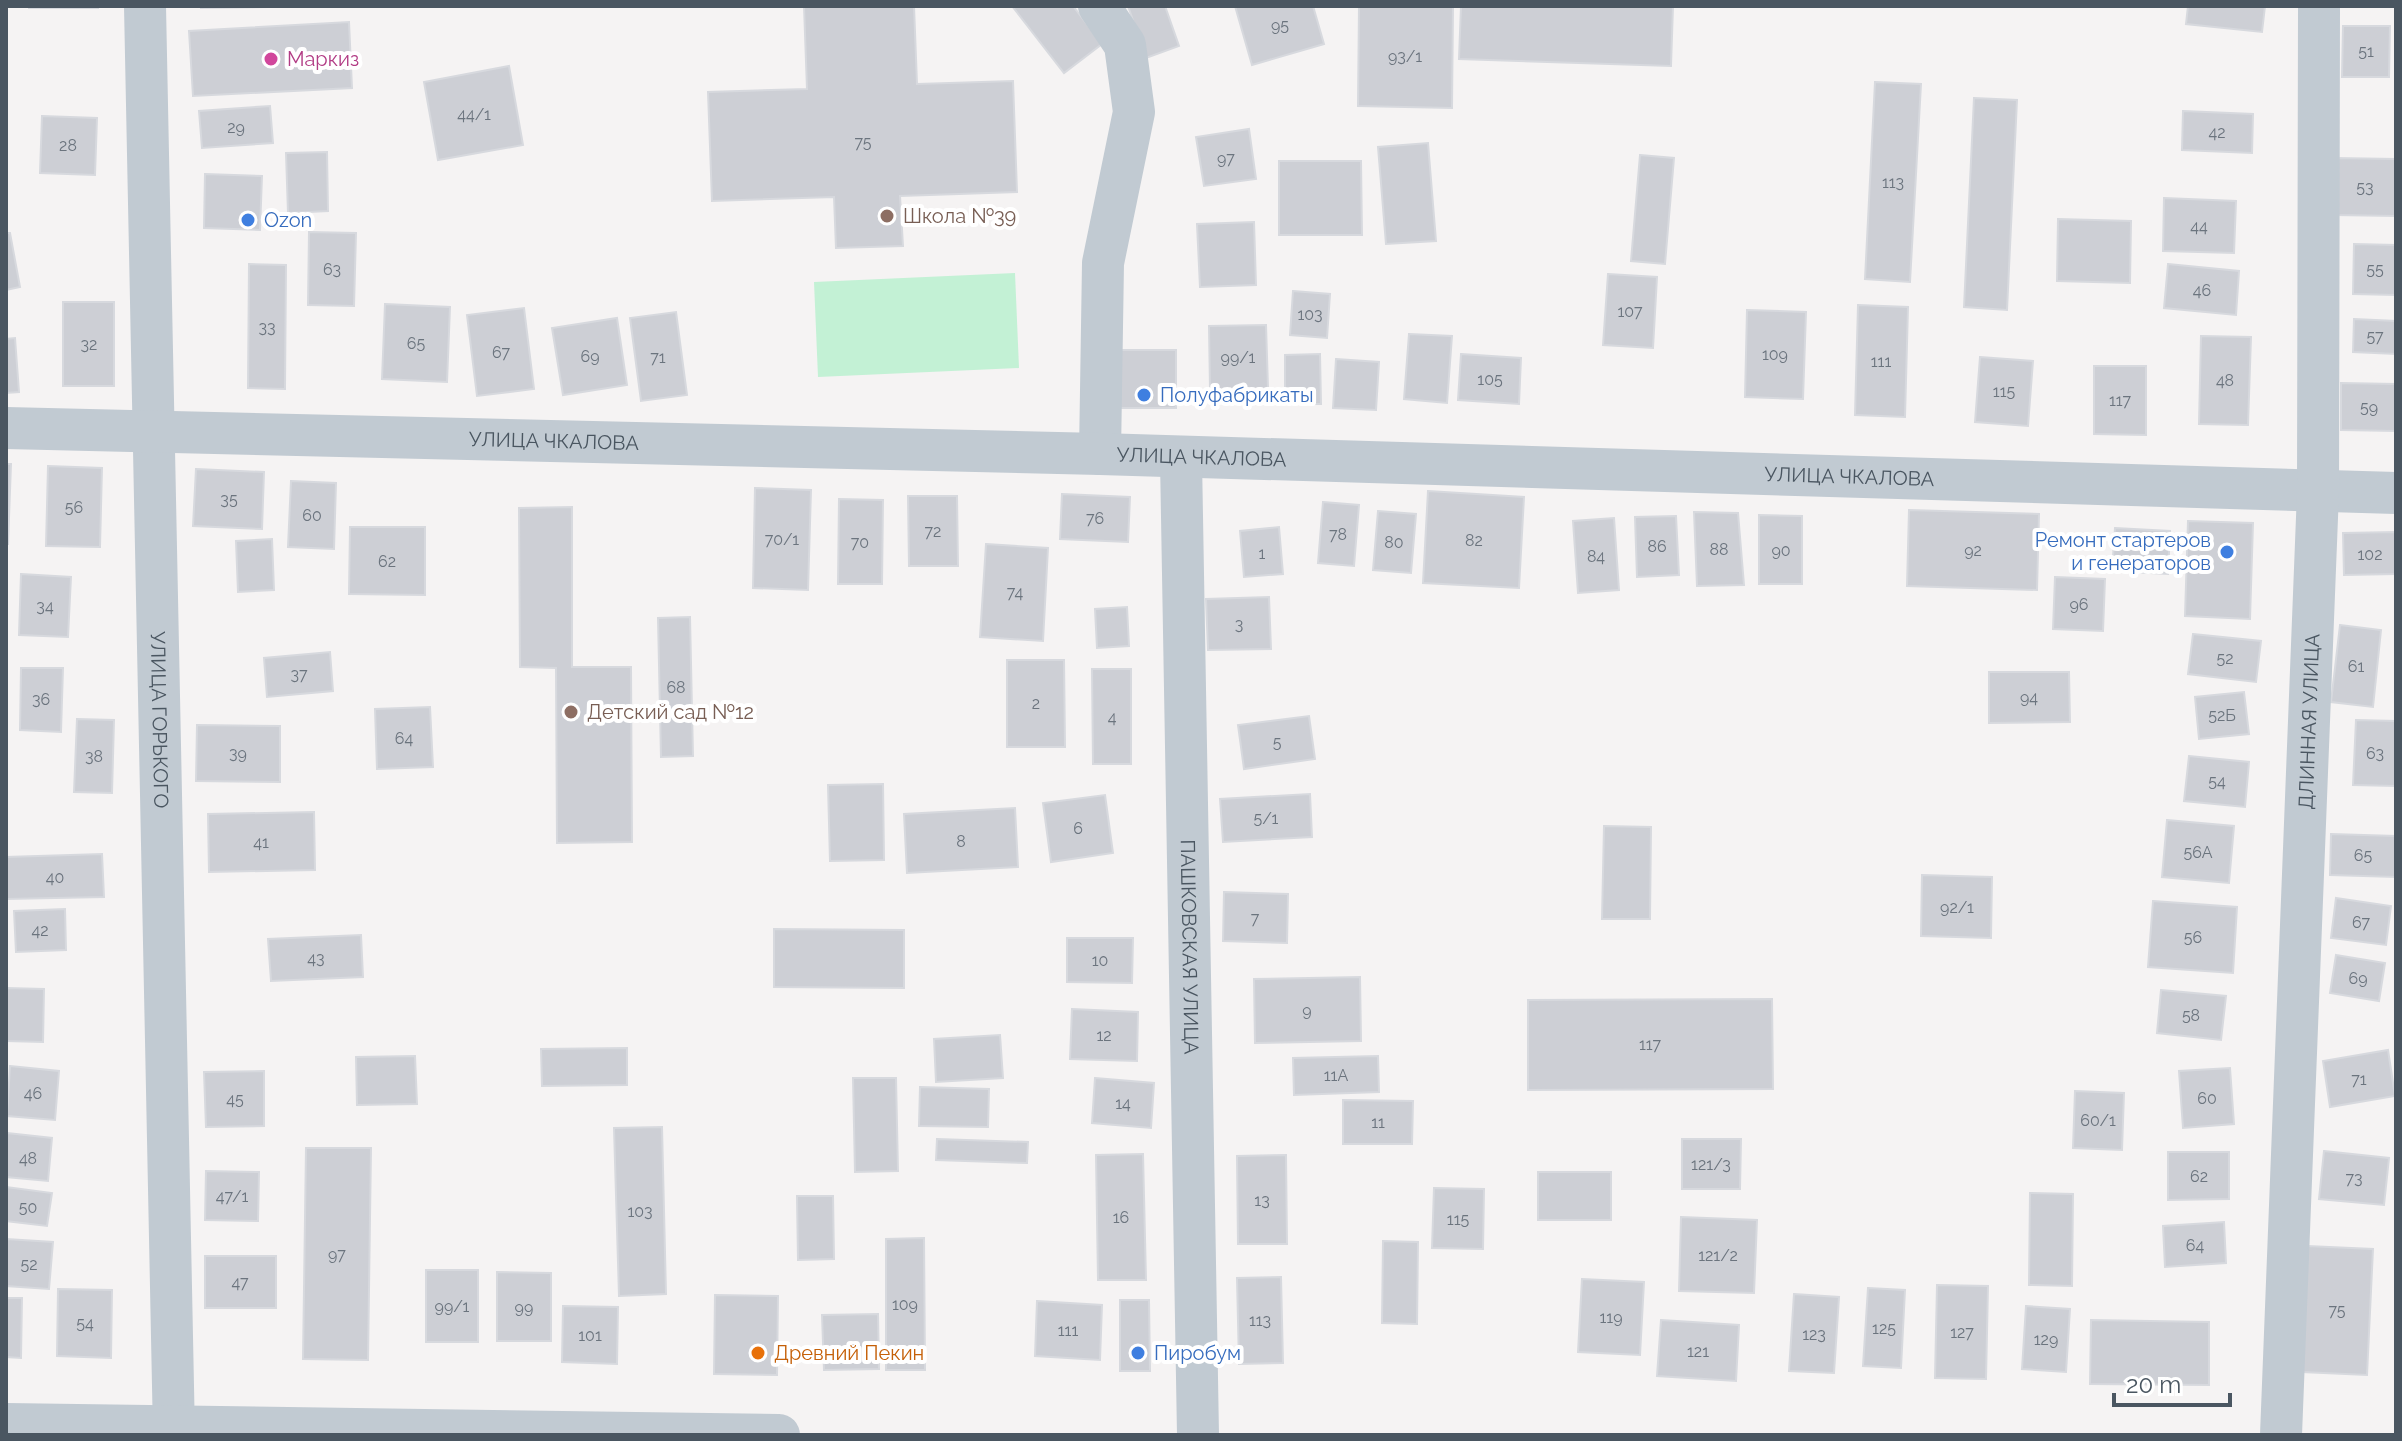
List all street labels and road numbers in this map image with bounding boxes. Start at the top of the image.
street label: УЛИЦА ЧКАЛОВА [469,427,640,455]
street label: УЛИЦА ЧКАЛОВА [1116,443,1287,472]
street label: УЛИЦА ЧКАЛОВА [1764,462,1935,491]
street label: УЛИЦА ГОРЬКОГО [146,631,173,809]
street label: ДЛИННАЯ УЛИЦА [2294,633,2324,810]
street label: ПАШКОВСКАЯ УЛИЦА [1176,839,1203,1055]

